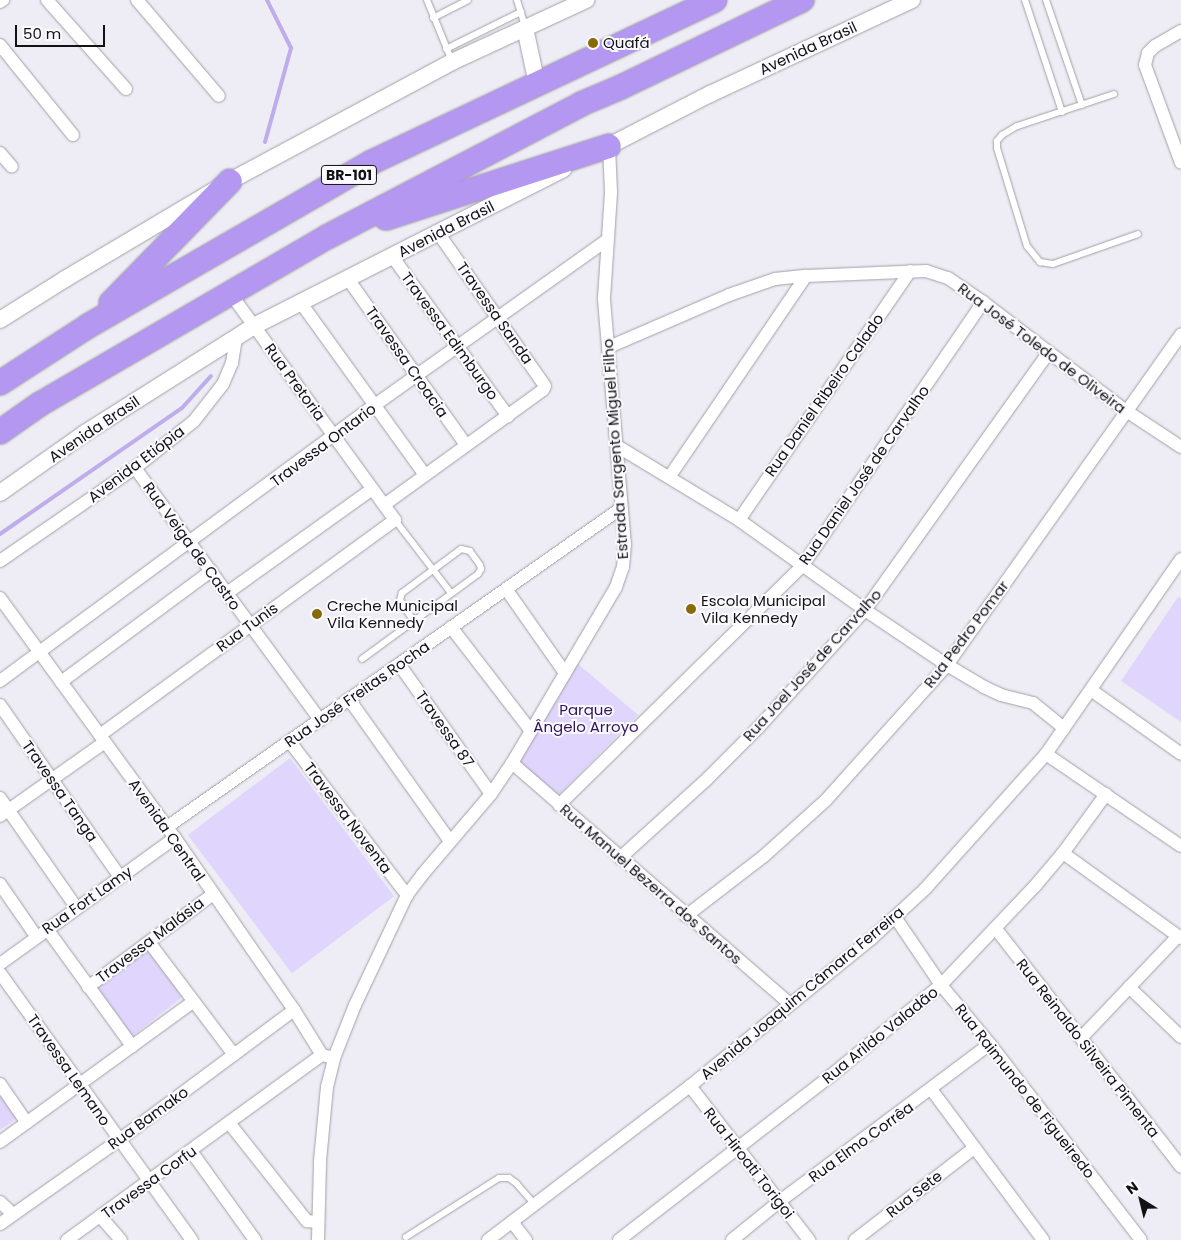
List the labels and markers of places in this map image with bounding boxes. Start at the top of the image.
place label: Quafá [603,34,650,52]
marker: Quafá [587,37,599,49]
place label: Escola Municipal Vila Kennedy [701,591,826,626]
place label: Creche Municipal Vila Kennedy [327,596,458,631]
marker: Escola Municipal Vila Kennedy [685,603,697,615]
marker: Creche Municipal Vila Kennedy [311,608,323,620]

